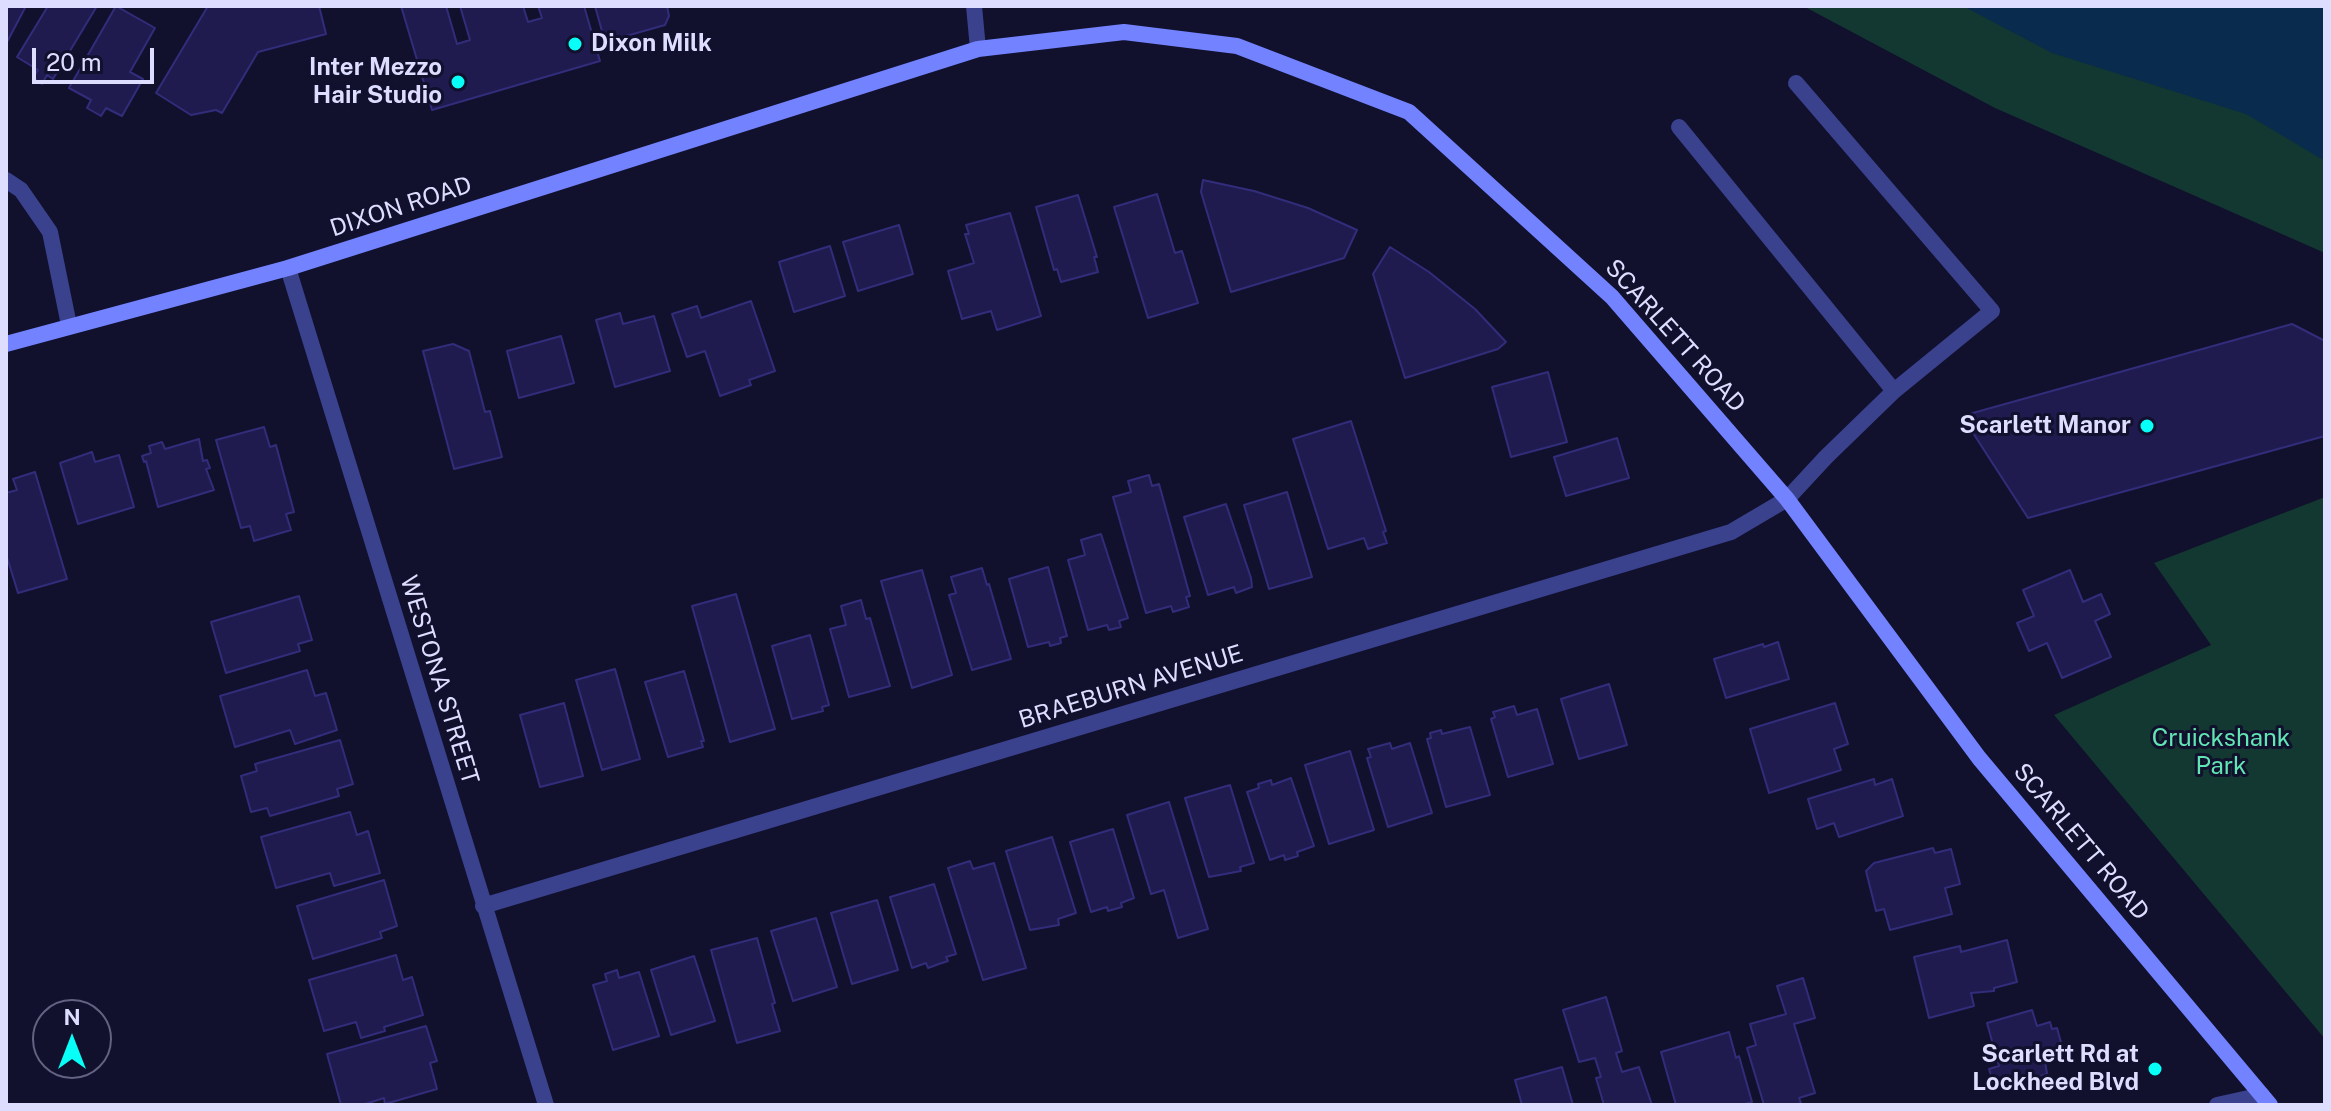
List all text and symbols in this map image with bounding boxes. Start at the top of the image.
place label: Dixon Milk [591,30,712,58]
scale bar [36,32,158,82]
marker: Dixon Milk [566,35,584,53]
text: 20 m [46,48,102,76]
place label: Inter Mezzo Hair Studio [309,54,442,110]
marker: Inter Mezzo Hair Studio [449,73,467,91]
street label: DIXON ROAD [326,171,476,243]
street label: SCARLETT ROAD [1599,254,1751,418]
place label: Scarlett Manor [1959,412,2131,440]
marker: Scarlett Manor [2138,417,2156,435]
street label: WESTONA STREET [394,572,484,788]
street label: BRAEBURN AVENUE [1015,639,1247,735]
park label: Cruickshank Park [2152,725,2290,781]
street label: SCARLETT ROAD [2007,758,2155,926]
north arrow [32,999,112,1079]
text: N [63,1004,81,1030]
place label: Scarlett Rd at Lockheed Blvd [1972,1041,2139,1097]
marker: Scarlett Rd at Lockheed Blvd [2146,1060,2164,1078]

